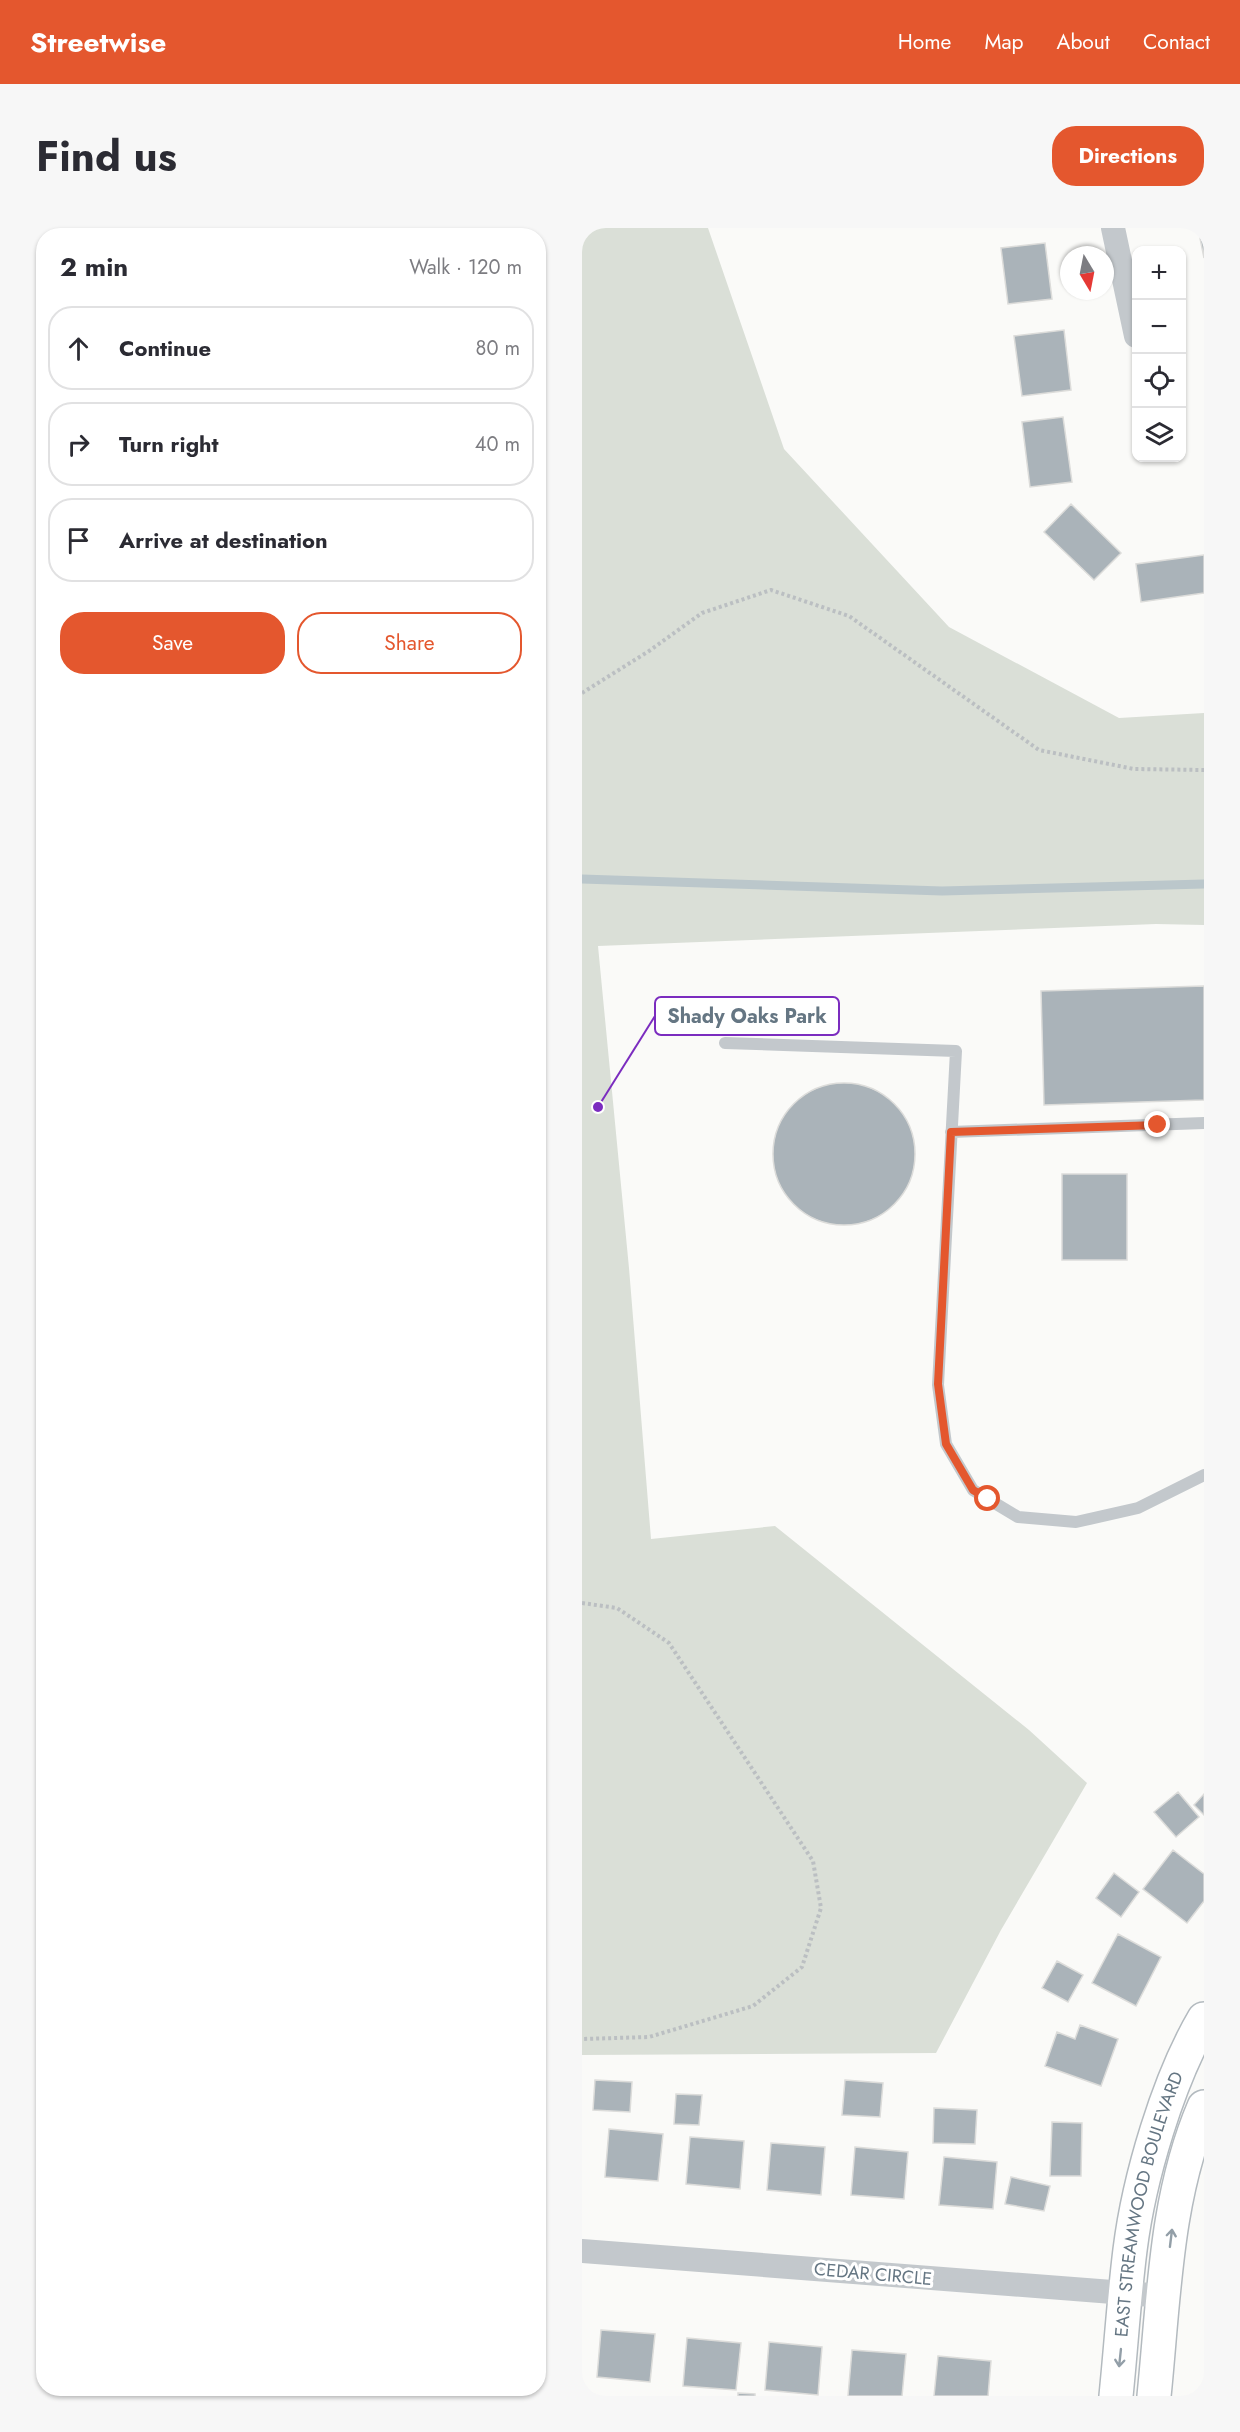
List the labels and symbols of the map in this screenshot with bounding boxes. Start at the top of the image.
north arrow [1060,246,1114,300]
callout: Shady Oaks Park [655,997,839,1035]
text: Shady Oaks Park [667,1002,827,1031]
route end [1144,1111,1170,1137]
route start [974,1485,1000,1511]
street label: EAST STREAMWOOD BOULEVARD [1108,2068,1190,2338]
one-way arrow [1165,2229,1176,2249]
street label: CEDAR CIRCLE [813,2256,933,2292]
one-way arrow [1114,2347,1125,2367]

